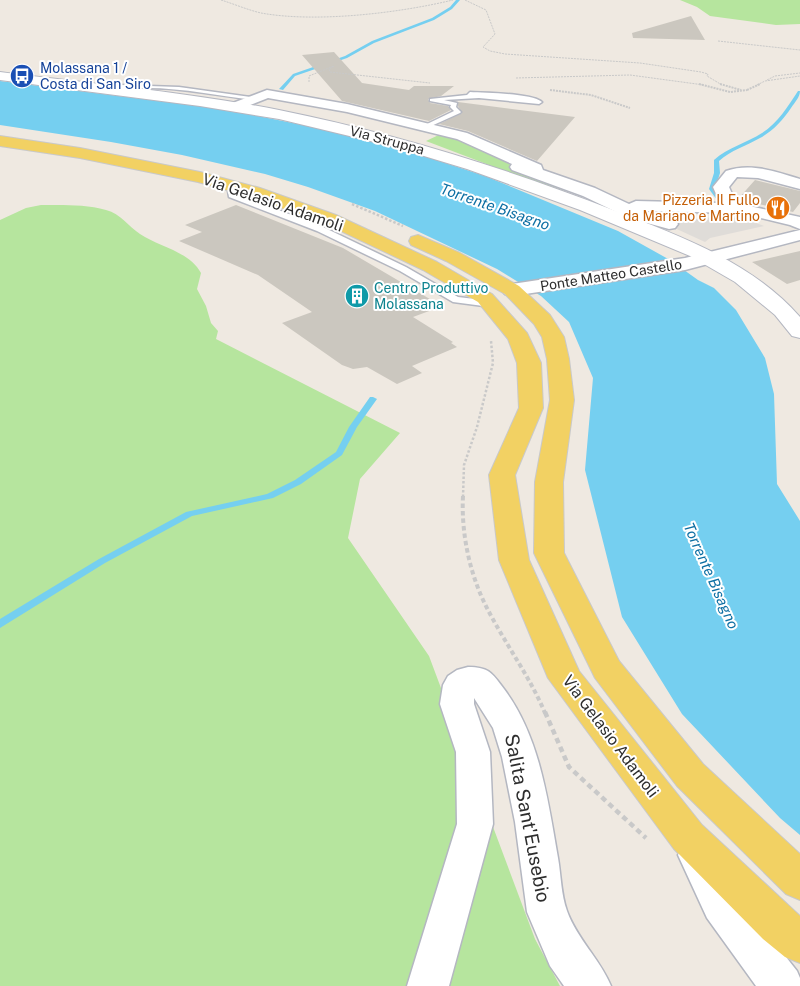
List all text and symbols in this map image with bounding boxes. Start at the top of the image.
place label: Molassana 1 / Costa di San Siro [40,60,151,92]
bus stop icon: Molassana 1 / Costa di San Siro [9,63,35,89]
street label: Via Struppa [348,122,426,158]
street label: Via Gelasio Adamoli [200,169,346,236]
water label: Torrente Bisagno [438,180,552,233]
place label: Pizzeria Il Fullo da Mariano e Martino [623,192,760,224]
restaurant icon: Pizzeria Il Fullo da Mariano e Martino [765,195,791,221]
street label: Ponte Matteo Castello [539,256,683,294]
place label: Centro Produttivo Molassana [374,280,489,312]
building icon: Centro Produttivo Molassana [344,283,370,309]
water label: Torrente Bisagno [680,520,742,631]
street label: Via Gelasio Adamoli [559,672,663,801]
street label: Salita Sant'Eusebio [501,732,555,904]

